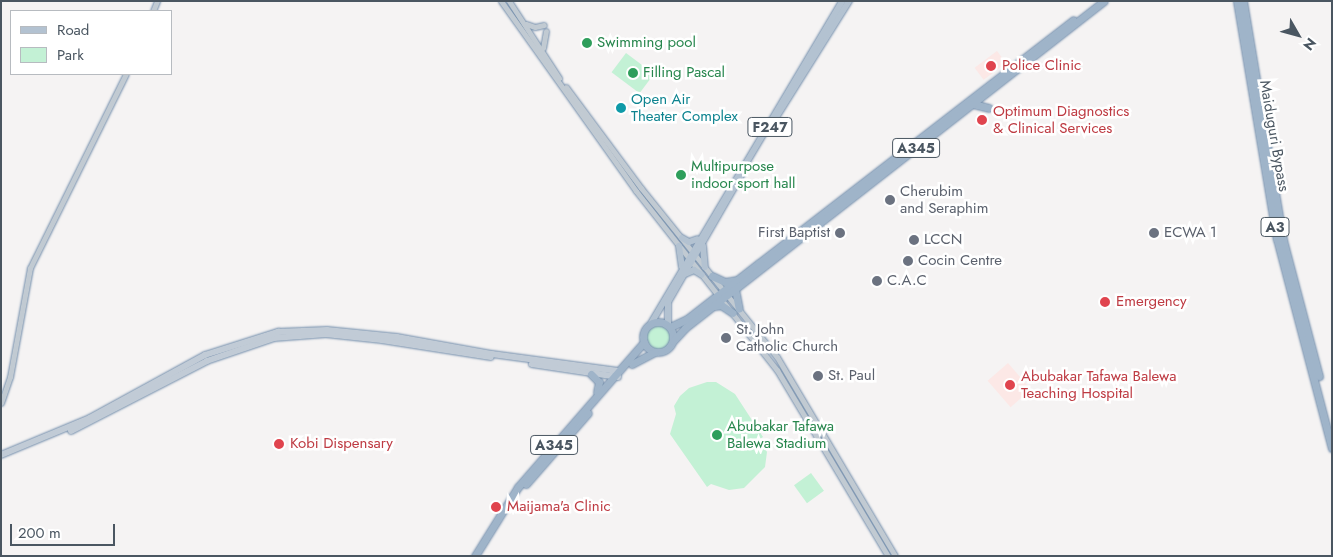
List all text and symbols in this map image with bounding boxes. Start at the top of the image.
legend [10,10,172,75]
north arrow [1273,10,1323,60]
text: Road [57,19,89,41]
place label: Swimming pool [597,34,696,52]
text: N [1299,34,1321,55]
marker: Swimming pool [581,37,593,49]
text: Park [57,44,84,66]
place label: Police Clinic [1002,57,1081,75]
marker: Police Clinic [984,59,998,73]
place label: Filling Pascal [643,64,725,82]
marker: Filling Pascal [627,67,639,79]
street label: Maiduguri Bypass [1255,79,1293,193]
place label: Open Air Theater Complex [631,90,738,125]
marker: Open Air Theater Complex [615,102,627,114]
place label: Optimum Diagnostics & Clinical Services [993,102,1129,137]
marker: Optimum Diagnostics & Clinical Services [975,113,989,127]
road number: F247 [746,115,794,138]
road number: A345 [891,136,941,160]
place label: Multipurpose indoor sport hall [691,157,795,192]
marker: Multipurpose indoor sport hall [675,169,687,181]
place label: Cherubim and Seraphim [900,182,988,217]
marker: Cherubim and Seraphim [884,194,896,206]
road number: A3 [1260,216,1290,238]
place label: First Baptist [758,224,830,242]
place label: ECWA 1 [1164,224,1217,242]
marker: First Baptist [834,227,846,239]
marker: ECWA 1 [1148,227,1160,239]
place label: LCCN [924,231,962,249]
marker: LCCN [908,234,920,246]
place label: Cocin Centre [918,252,1002,270]
marker: Cocin Centre [902,255,914,267]
place label: C.A.C [887,272,927,290]
marker: C.A.C [871,275,883,287]
place label: Emergency [1116,293,1187,311]
marker: Emergency [1098,295,1112,309]
place label: St. John Catholic Church [736,320,838,355]
marker: St. John Catholic Church [720,332,732,344]
place label: St. Paul [828,367,875,385]
place label: Abubakar Tafawa Balewa Teaching Hospital [1021,367,1177,402]
marker: St. Paul [812,370,824,382]
marker: Abubakar Tafawa Balewa Teaching Hospital [1003,378,1017,392]
place label: Abubakar Tafawa Balewa Stadium [727,417,834,452]
marker: Abubakar Tafawa Balewa Stadium [711,429,723,441]
road number: A345 [529,434,579,456]
place label: Kobi Dispensary [290,435,393,453]
marker: Kobi Dispensary [272,437,286,451]
place label: Maijama'a Clinic [507,498,611,516]
marker: Maijama'a Clinic [489,500,503,514]
scale bar [12,514,118,546]
text: 200 m [18,522,61,544]

